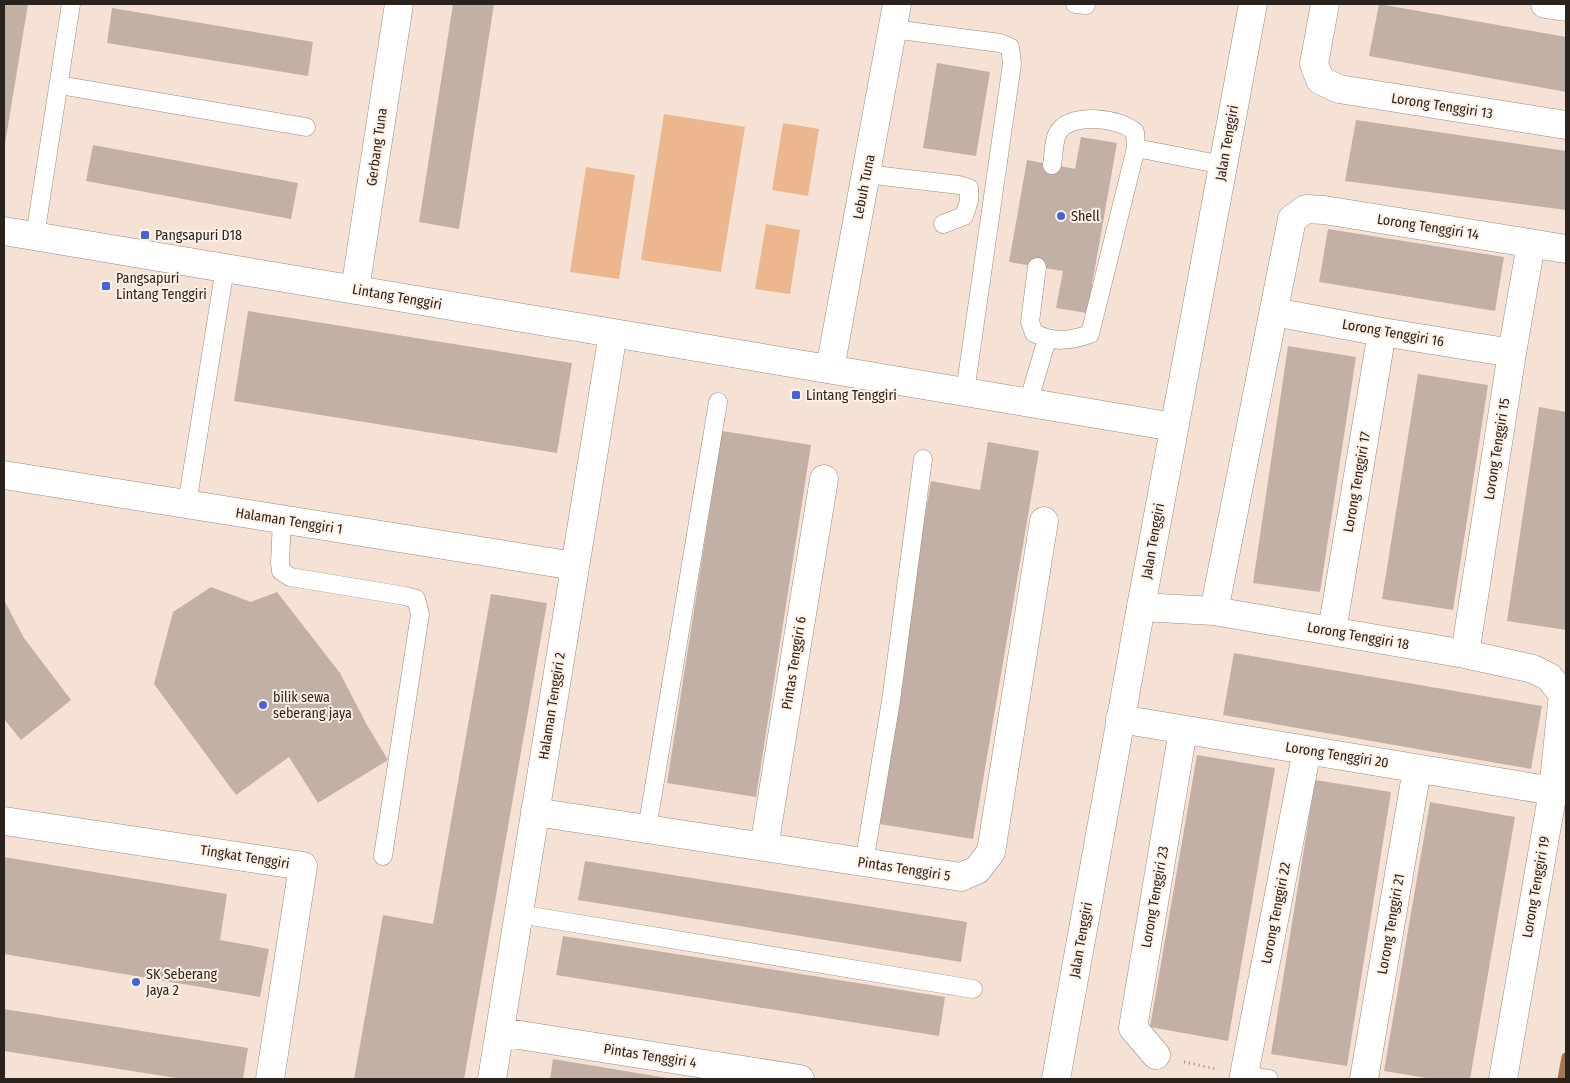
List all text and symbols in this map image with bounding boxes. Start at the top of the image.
street label: Lorong Tenggiri 13 [1390,90,1494,122]
street label: Jalan Tenggiri [1212,104,1242,182]
street label: Gerbang Tuna [363,107,391,187]
street label: Lebuh Tuna [849,153,879,221]
place label: Shell [1071,208,1100,225]
marker: Shell [1055,210,1067,222]
street label: Lorong Tenggiri 14 [1376,211,1480,243]
place label: Pangsapuri D18 [155,227,242,244]
marker: Pangsapuri D18 [139,229,151,241]
place label: Pangsapuri Lintang Tenggiri [116,270,207,303]
marker: Pangsapuri Lintang Tenggiri [100,280,112,292]
street label: Lintang Tenggiri [351,281,443,313]
street label: Lorong Tenggiri 16 [1341,316,1445,350]
place label: Lintang Tenggiri [806,387,897,404]
marker: Lintang Tenggiri [790,389,802,401]
street label: Lorong Tenggiri 15 [1481,397,1513,501]
street label: Lorong Tenggiri 17 [1340,430,1374,534]
street label: Jalan Tenggiri [1138,502,1168,580]
street label: Halaman Tenggiri 1 [234,504,344,538]
street label: Pintas Tenggiri 6 [778,615,810,711]
street label: Lorong Tenggiri 18 [1306,619,1410,653]
street label: Halaman Tenggiri 2 [535,651,569,761]
place label: bilik sewa seberang jaya [273,689,352,722]
marker: bilik sewa seberang jaya [257,699,269,711]
street label: Lorong Tenggiri 20 [1284,738,1390,772]
street label: Lorong Tenggiri 19 [1519,835,1553,939]
street label: Tingkat Tenggiri [199,842,291,872]
street label: Lorong Tenggiri 23 [1138,845,1172,949]
street label: Pintas Tenggiri 5 [856,853,952,885]
street label: Lorong Tenggiri 22 [1258,861,1294,965]
street label: Lorong Tenggiri 21 [1374,872,1408,976]
street label: Jalan Tenggiri [1066,901,1096,979]
place label: SK Seberang Jaya 2 [146,966,218,999]
marker: SK Seberang Jaya 2 [130,976,142,988]
street label: Pintas Tenggiri 4 [602,1040,698,1072]

